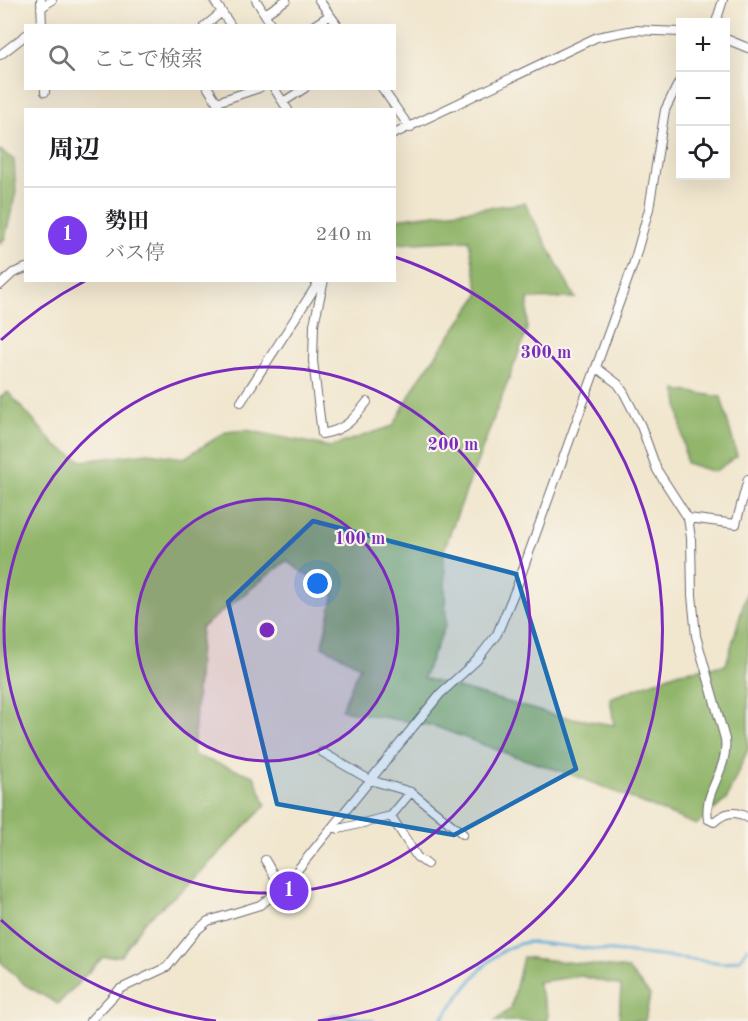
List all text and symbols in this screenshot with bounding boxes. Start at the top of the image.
map controls [676,18,730,180]
button: + [676,18,730,72]
search box [24,24,396,90]
icon: search [45,41,78,74]
text: ここで検索 [93,49,203,71]
button: − [676,72,730,126]
button: locate [676,126,730,180]
text: 周辺 [48,138,100,164]
text: 勢田 [105,211,149,233]
text: 1 [62,225,73,245]
text: 240 m [316,225,372,245]
text: バス停 [105,244,165,264]
text: 300 m [521,344,571,362]
text: 200 m [428,436,478,454]
text: 100 m [335,530,385,548]
your location [303,569,332,598]
centre of rings [257,620,277,640]
pin: 1 [270,868,308,914]

